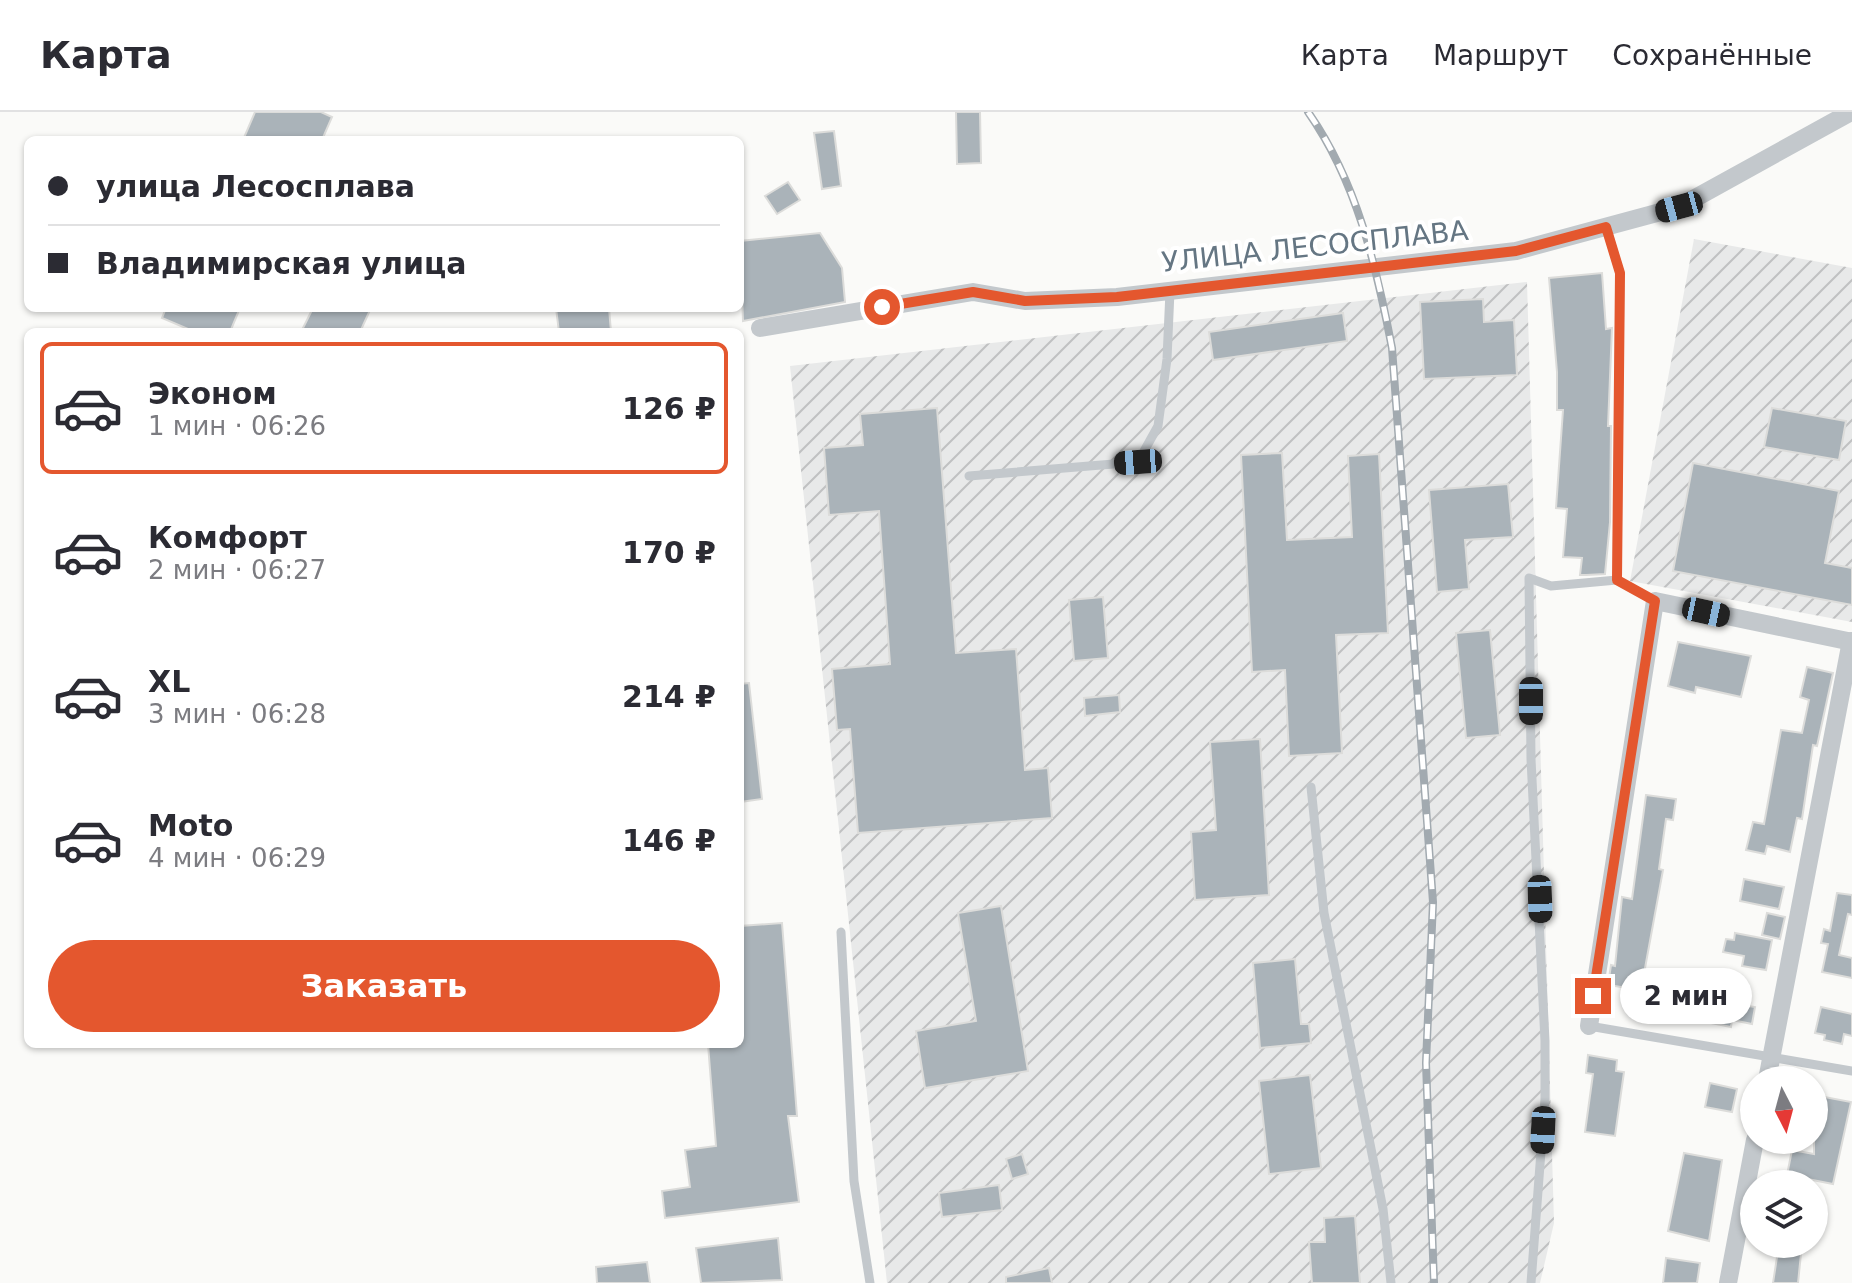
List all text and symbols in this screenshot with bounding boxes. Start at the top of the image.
text: Карта [40,33,172,77]
text: Карта [1301,39,1389,72]
text: Маршрут [1433,39,1568,72]
text: Сохранённые [1612,39,1812,72]
text: улица Лесосплава [96,169,415,204]
car [1653,189,1705,225]
street label: УЛИЦА ЛЕСОСПЛАВА [1160,214,1470,279]
text: Владимирская улица [96,246,466,281]
route start [864,289,900,325]
icon: car [52,372,124,444]
text: Эконом [148,376,277,411]
text: 126 ₽ [622,391,716,426]
text: 1 мин · 06:26 [148,411,326,441]
car [1113,448,1163,476]
icon: car [52,516,124,588]
text: Комфорт [148,520,307,555]
text: 170 ₽ [622,535,716,570]
text: 2 мин · 06:27 [148,555,326,585]
car [1680,595,1732,629]
icon: car [52,660,124,732]
text: XL [148,664,190,699]
car [1519,677,1543,725]
text: 214 ₽ [622,679,716,714]
text: 3 мин · 06:28 [148,699,326,729]
icon: car [52,804,124,876]
text: Moto [148,808,233,843]
text: 146 ₽ [622,823,716,858]
text: 4 мин · 06:29 [148,843,326,873]
car [1527,875,1553,923]
button: Заказать [48,940,720,1032]
callout: 2 мин [1621,968,1753,1024]
route end [1575,978,1611,1014]
text: 2 мин [1644,981,1728,1011]
north arrow [1740,1066,1828,1154]
map controls [1740,1066,1828,1258]
car [1530,1105,1556,1155]
button: layers [1740,1170,1828,1258]

